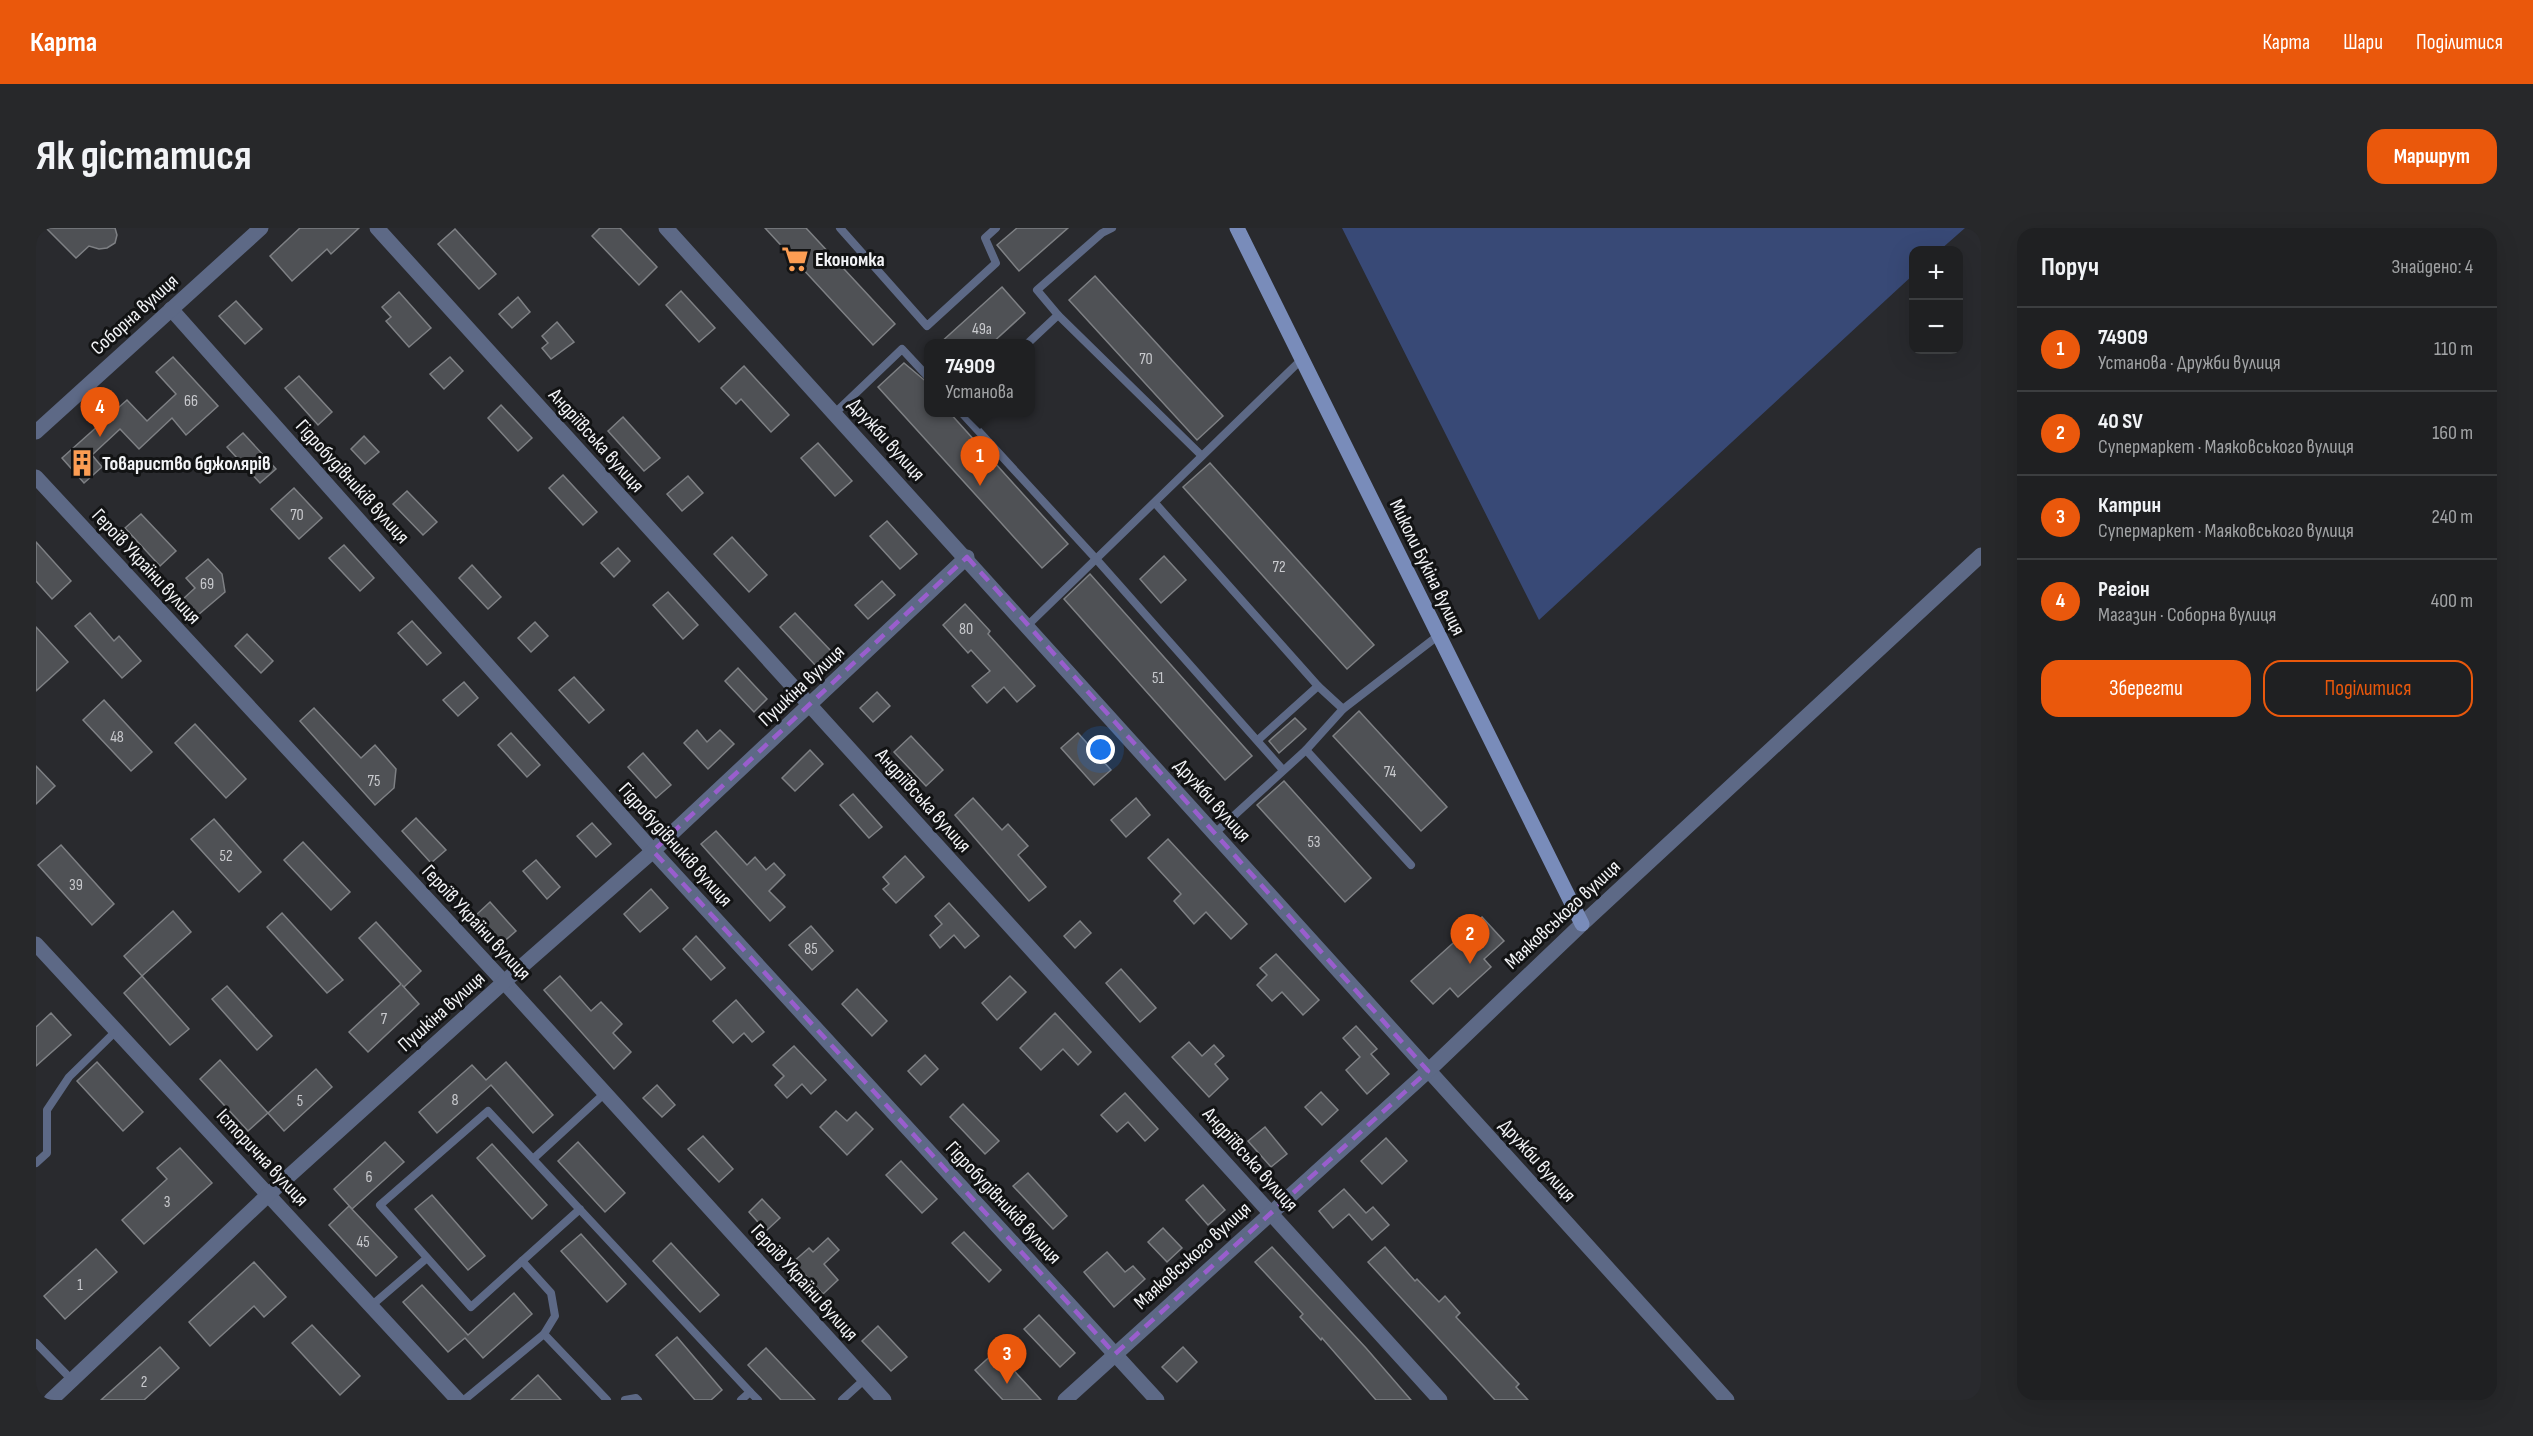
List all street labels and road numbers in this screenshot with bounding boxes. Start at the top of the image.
street label: Соборна вулиця [86,269,183,360]
street label: Андріївська вулиця [543,383,649,498]
street label: Дружби вулиця [843,393,930,486]
street label: Гідробудівників вулиця [290,415,414,549]
street label: Миколи Букіна вулиця [1384,495,1470,639]
street label: Героїв України вулиця [87,504,206,629]
street label: Пушкіна вулиця [754,640,850,732]
street label: Андріївська вулиця [870,743,976,858]
street label: Дружби вулиця [1169,754,1256,847]
street label: Гідробудівників вулиця [613,778,737,912]
street label: Маяковського вулиця [1500,855,1625,974]
street label: Героїв України вулиця [417,860,536,985]
street label: Пушкіна вулиця [393,967,490,1057]
street label: Андріївська вулиця [1197,1102,1303,1217]
street label: Історична вулиця [211,1104,313,1211]
street label: Дружби вулиця [1494,1114,1581,1207]
street label: Гідробудівників вулиця [940,1136,1066,1269]
street label: Маяковського вулиця [1129,1197,1256,1315]
street label: Героїв України вулиця [746,1219,863,1346]

